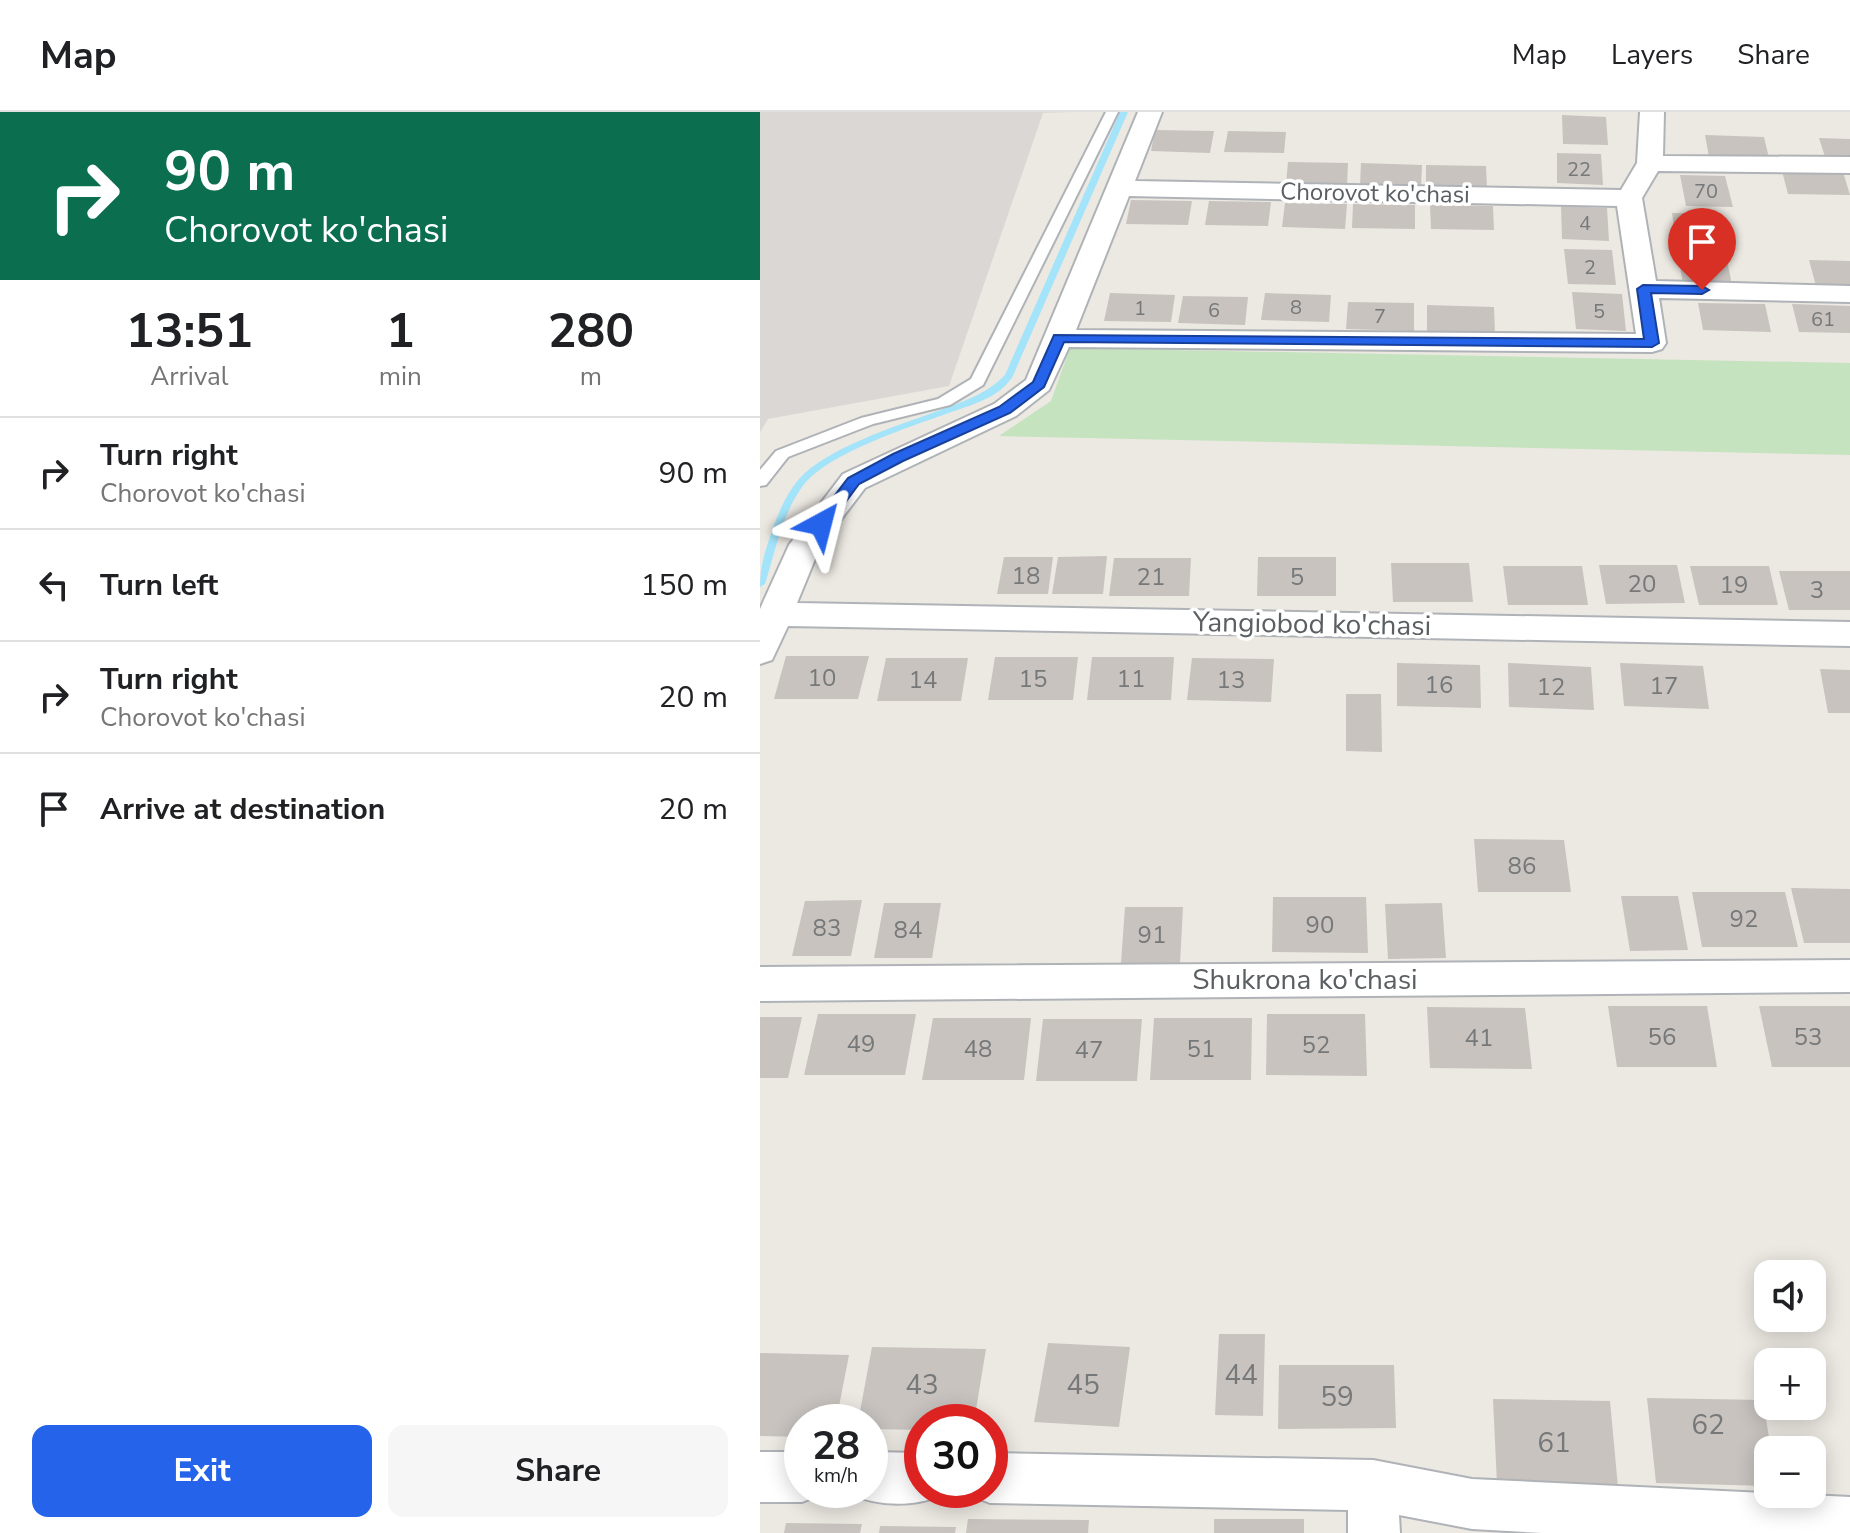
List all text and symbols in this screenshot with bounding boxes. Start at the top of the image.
text: Map [40,30,117,81]
text: Map [1512,36,1567,74]
text: Layers [1611,36,1693,74]
text: Share [1737,36,1810,74]
text: 90 m [164,133,295,210]
icon: right [32,144,136,248]
house number: 22 [1567,156,1591,183]
street label: Chorovot ko'chasi [1280,175,1470,211]
house number: 70 [1694,178,1718,205]
text: Chorovot ko'chasi [164,206,448,255]
pin [1668,208,1736,290]
house number: 4 [1579,210,1591,237]
icon: arrive [1680,220,1724,264]
house number: 2 [1584,254,1596,281]
house number: 8 [1290,294,1302,321]
house number: 1 [1134,295,1146,322]
house number: 6 [1208,297,1220,324]
text: 13:51 [126,298,253,364]
text: 1 [386,298,415,364]
text: 280 [548,298,634,364]
house number: 5 [1593,298,1605,325]
house number: 7 [1374,303,1386,330]
house number: 61 [1811,306,1835,333]
text: Arrival [150,359,229,394]
text: min [379,359,422,394]
text: m [580,359,602,394]
text: Turn right [100,435,238,476]
icon: right [32,451,76,495]
text: 90 m [659,453,728,494]
text: Chorovot ko'chasi [100,476,305,511]
position arrow [779,482,863,566]
house number: 18 [1012,560,1040,592]
house number: 21 [1137,561,1165,593]
house number: 5 [1290,561,1304,593]
icon: left [32,563,76,607]
text: Turn left [100,565,218,606]
text: 150 m [641,565,728,606]
house number: 20 [1628,568,1656,600]
house number: 19 [1720,569,1748,601]
house number: 3 [1810,574,1824,606]
street label: Yangiobod ko'chasi [1192,603,1431,645]
text: Turn right [100,659,238,700]
house number: 10 [808,662,836,694]
house number: 15 [1019,663,1047,695]
house number: 11 [1117,663,1145,695]
house number: 14 [909,664,937,696]
house number: 13 [1217,664,1245,696]
house number: 16 [1425,669,1453,701]
house number: 17 [1650,670,1678,702]
house number: 12 [1537,671,1565,703]
icon: right [32,675,76,719]
text: 20 m [659,677,728,718]
text: Chorovot ko'chasi [100,700,305,735]
icon: arrive [32,787,76,831]
text: Arrive at destination [100,789,385,830]
text: 20 m [659,789,728,830]
house number: 86 [1508,850,1536,882]
house number: 92 [1730,903,1758,935]
house number: 90 [1306,909,1334,941]
house number: 83 [813,912,841,944]
house number: 84 [894,914,922,946]
house number: 91 [1138,919,1166,951]
street label: Shukrona ko'chasi [1192,961,1418,999]
house number: 56 [1648,1021,1676,1053]
house number: 53 [1794,1021,1822,1053]
house number: 41 [1465,1022,1493,1054]
house number: 49 [847,1028,875,1060]
house number: 52 [1302,1029,1330,1061]
house number: 48 [964,1033,992,1065]
house number: 51 [1187,1033,1215,1065]
house number: 47 [1075,1034,1103,1066]
map controls [1754,1260,1826,1508]
button: sound [1754,1260,1826,1332]
button: + [1754,1348,1826,1420]
house number: 44 [1224,1356,1258,1394]
house number: 43 [905,1366,939,1404]
house number: 45 [1066,1366,1100,1404]
house number: 59 [1320,1378,1354,1416]
speed limit sign: 30 [904,1404,1008,1508]
house number: 62 [1691,1406,1725,1444]
text: 28 [812,1419,860,1473]
house number: 61 [1537,1424,1571,1462]
button: Exit [32,1425,372,1517]
button: Share [388,1425,728,1517]
button: − [1754,1436,1826,1508]
text: km/h [814,1462,858,1489]

